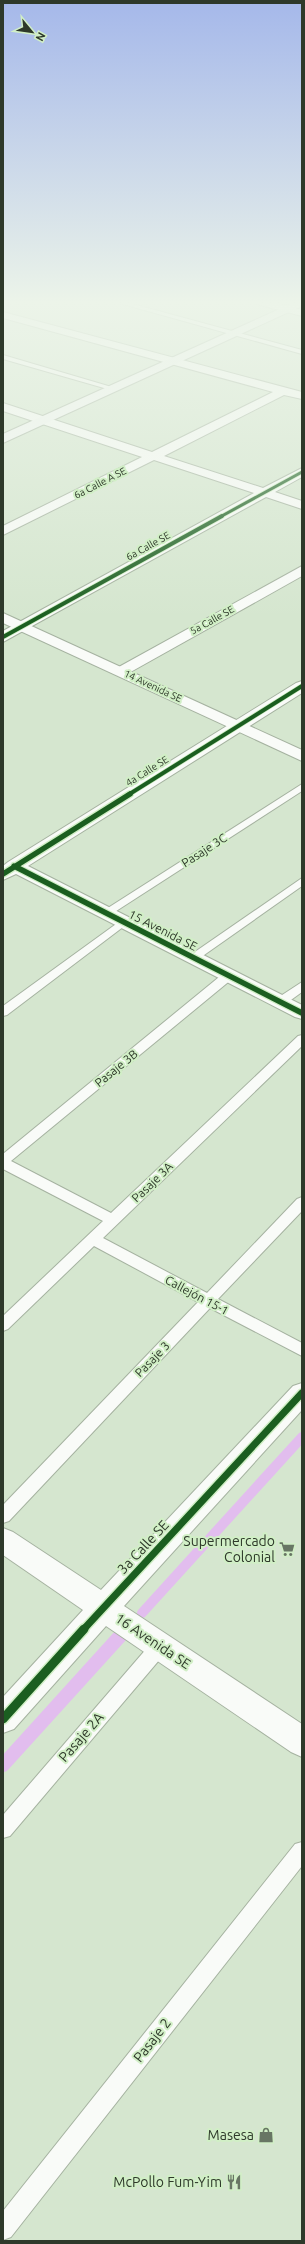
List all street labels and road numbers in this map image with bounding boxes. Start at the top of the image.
street label: 6a Calle A SE [72,465,128,501]
street label: 6a Calle SE [124,529,172,563]
street label: 5a Calle SE [188,603,236,637]
street label: 14 Avenida SE [122,668,184,704]
street label: 4a Calle SE [124,753,171,788]
street label: Pasaje 3C [179,830,229,869]
street label: 15 Avenida SE [127,907,200,953]
street label: Pasaje 3B [92,1047,140,1089]
street label: Pasaje 3A [129,1159,175,1205]
street label: Callejón 15-1 [163,1273,231,1317]
street label: Pasaje 3 [132,1339,172,1379]
street label: 3a Calle SE [114,1517,172,1577]
street label: 16 Avenida SE [112,1610,194,1672]
street label: Pasaje 2A [55,1709,107,1765]
street label: Pasaje 2 [130,2015,174,2065]

